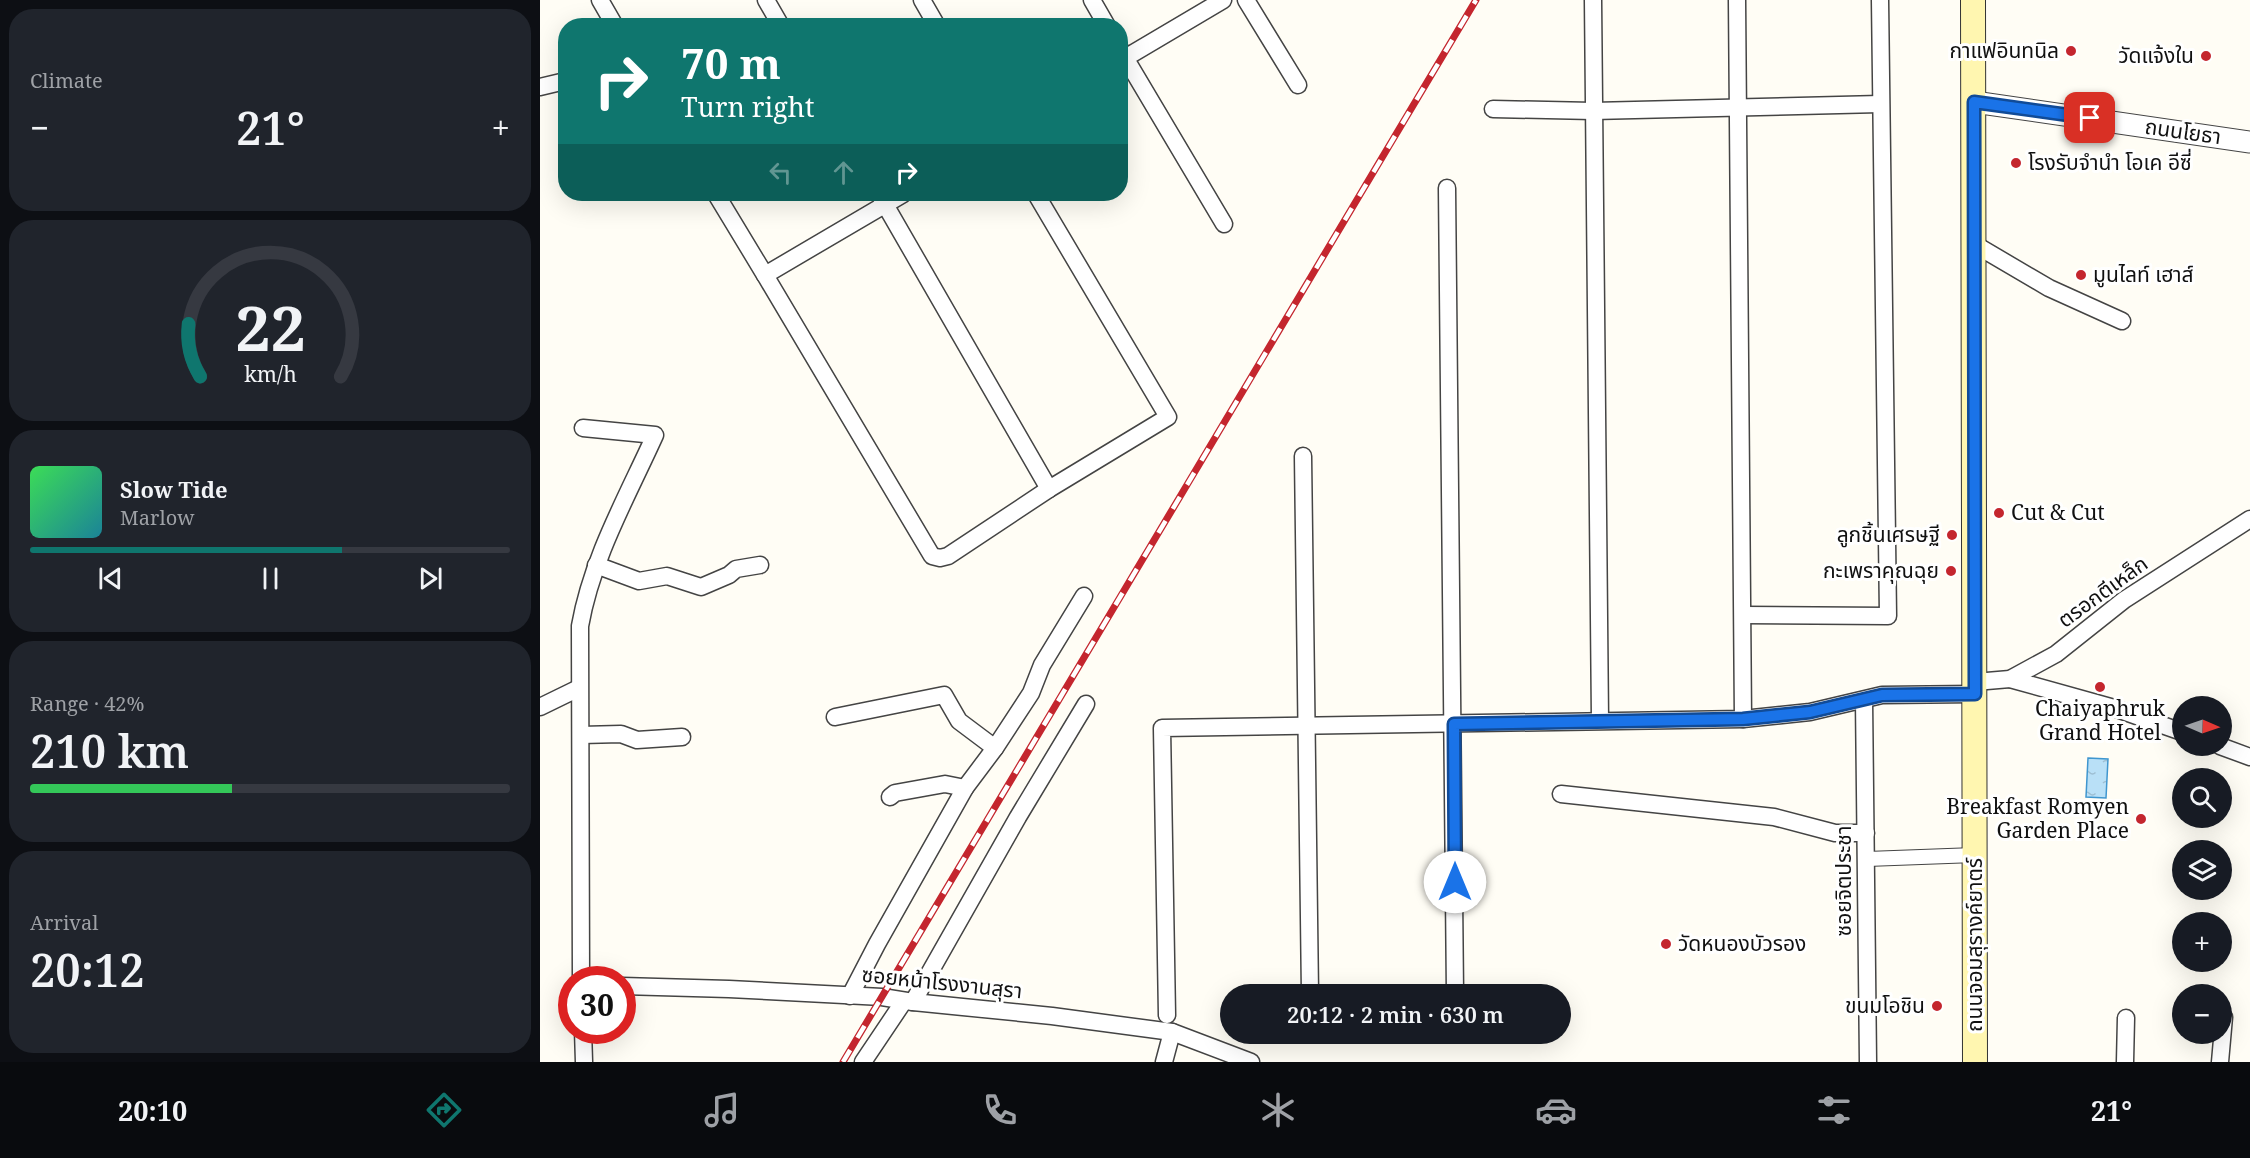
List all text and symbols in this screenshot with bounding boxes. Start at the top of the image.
text: 70 m [681,34,781,91]
place label: กาแฟอินทนิล [1949,36,2059,64]
place label: วัดแจ้งใน [2118,41,2194,69]
icon: right [582,42,660,120]
marker: กาแฟอินทนิล [2064,44,2078,58]
marker: วัดแจ้งใน [2199,49,2213,63]
text: Climate [30,67,103,94]
text: Turn right [681,88,814,125]
pin [2064,92,2115,143]
text: 21° [236,97,305,158]
icon: arrive [2073,101,2106,134]
text: − [30,105,49,150]
text: + [492,105,510,150]
street label: ถนนโยธา [2143,112,2223,150]
place label: โรงรับจำนำ โอเค อีซี่ [2028,148,2192,176]
icon: left [764,156,797,189]
icon: ahead [827,156,860,189]
icon: right [890,156,923,189]
marker: โรงรับจำนำ โอเค อีซี่ [2009,156,2023,170]
place label: มูนไลท์ เฮาส์ [2093,260,2194,288]
marker: มูนไลท์ เฮาส์ [2074,268,2088,282]
text: 22 [235,285,305,370]
text: km/h [244,360,297,389]
text: Slow Tide [120,474,228,504]
place label: Cut & Cut [2011,498,2105,526]
text: Marlow [120,504,194,531]
marker: Cut & Cut [1992,506,2006,520]
place label: ลูกชิ้นเศรษฐี [1837,520,1940,548]
marker: ลูกชิ้นเศรษฐี [1945,528,1959,542]
street label: ตรอกตีเหล็ก [2052,549,2153,633]
place label: กะเพราคุณฉุย [1823,556,1939,584]
icon: previous [94,562,127,595]
icon: pause [254,562,287,595]
icon: next [414,562,447,595]
marker: กะเพราคุณฉุย [1944,564,1958,578]
marker: Chaiyaphruk Grand Hotel [2093,680,2107,694]
text: Range · 42% [30,690,144,717]
place label: Chaiyaphruk Grand Hotel [2035,694,2166,746]
north arrow [2172,696,2232,756]
map controls [2172,696,2232,1044]
text: 210 km [30,720,189,781]
button: search [2172,768,2232,828]
place label: Breakfast Romyen Garden Place [1946,792,2129,844]
marker: Breakfast Romyen Garden Place [2134,812,2148,826]
street label: ซอยจิตประชา [1829,826,1857,936]
button: layers [2172,840,2232,900]
position arrow [1423,850,1487,914]
street label: ถนนจอมสุรางค์ยาตร์ [1960,857,1988,1032]
text: Arrival [30,909,98,936]
button: + [2172,912,2232,972]
place label: วัดหนองบัวรอง [1678,929,1806,957]
marker: วัดหนองบัวรอง [1659,937,1673,951]
text: 20:12 [30,939,145,1000]
street label: ซอยหน้าโรงงานสุรา [860,960,1024,1004]
speed limit sign: 30 [558,966,636,1044]
button: − [2172,984,2232,1044]
place label: ขนมโอชิน [1845,991,1925,1019]
text: 20:12 · 2 min · 630 m [1287,999,1504,1029]
marker: ขนมโอชิน [1930,999,1944,1013]
icon: directions [423,1089,465,1131]
icon: music [701,1089,743,1131]
icon: phone [979,1089,1021,1131]
icon: climate [1257,1089,1299,1131]
icon: car [1535,1089,1577,1131]
icon: filters [1813,1089,1855,1131]
text: 20:10 [118,1092,187,1129]
text: 21° [2091,1092,2132,1129]

